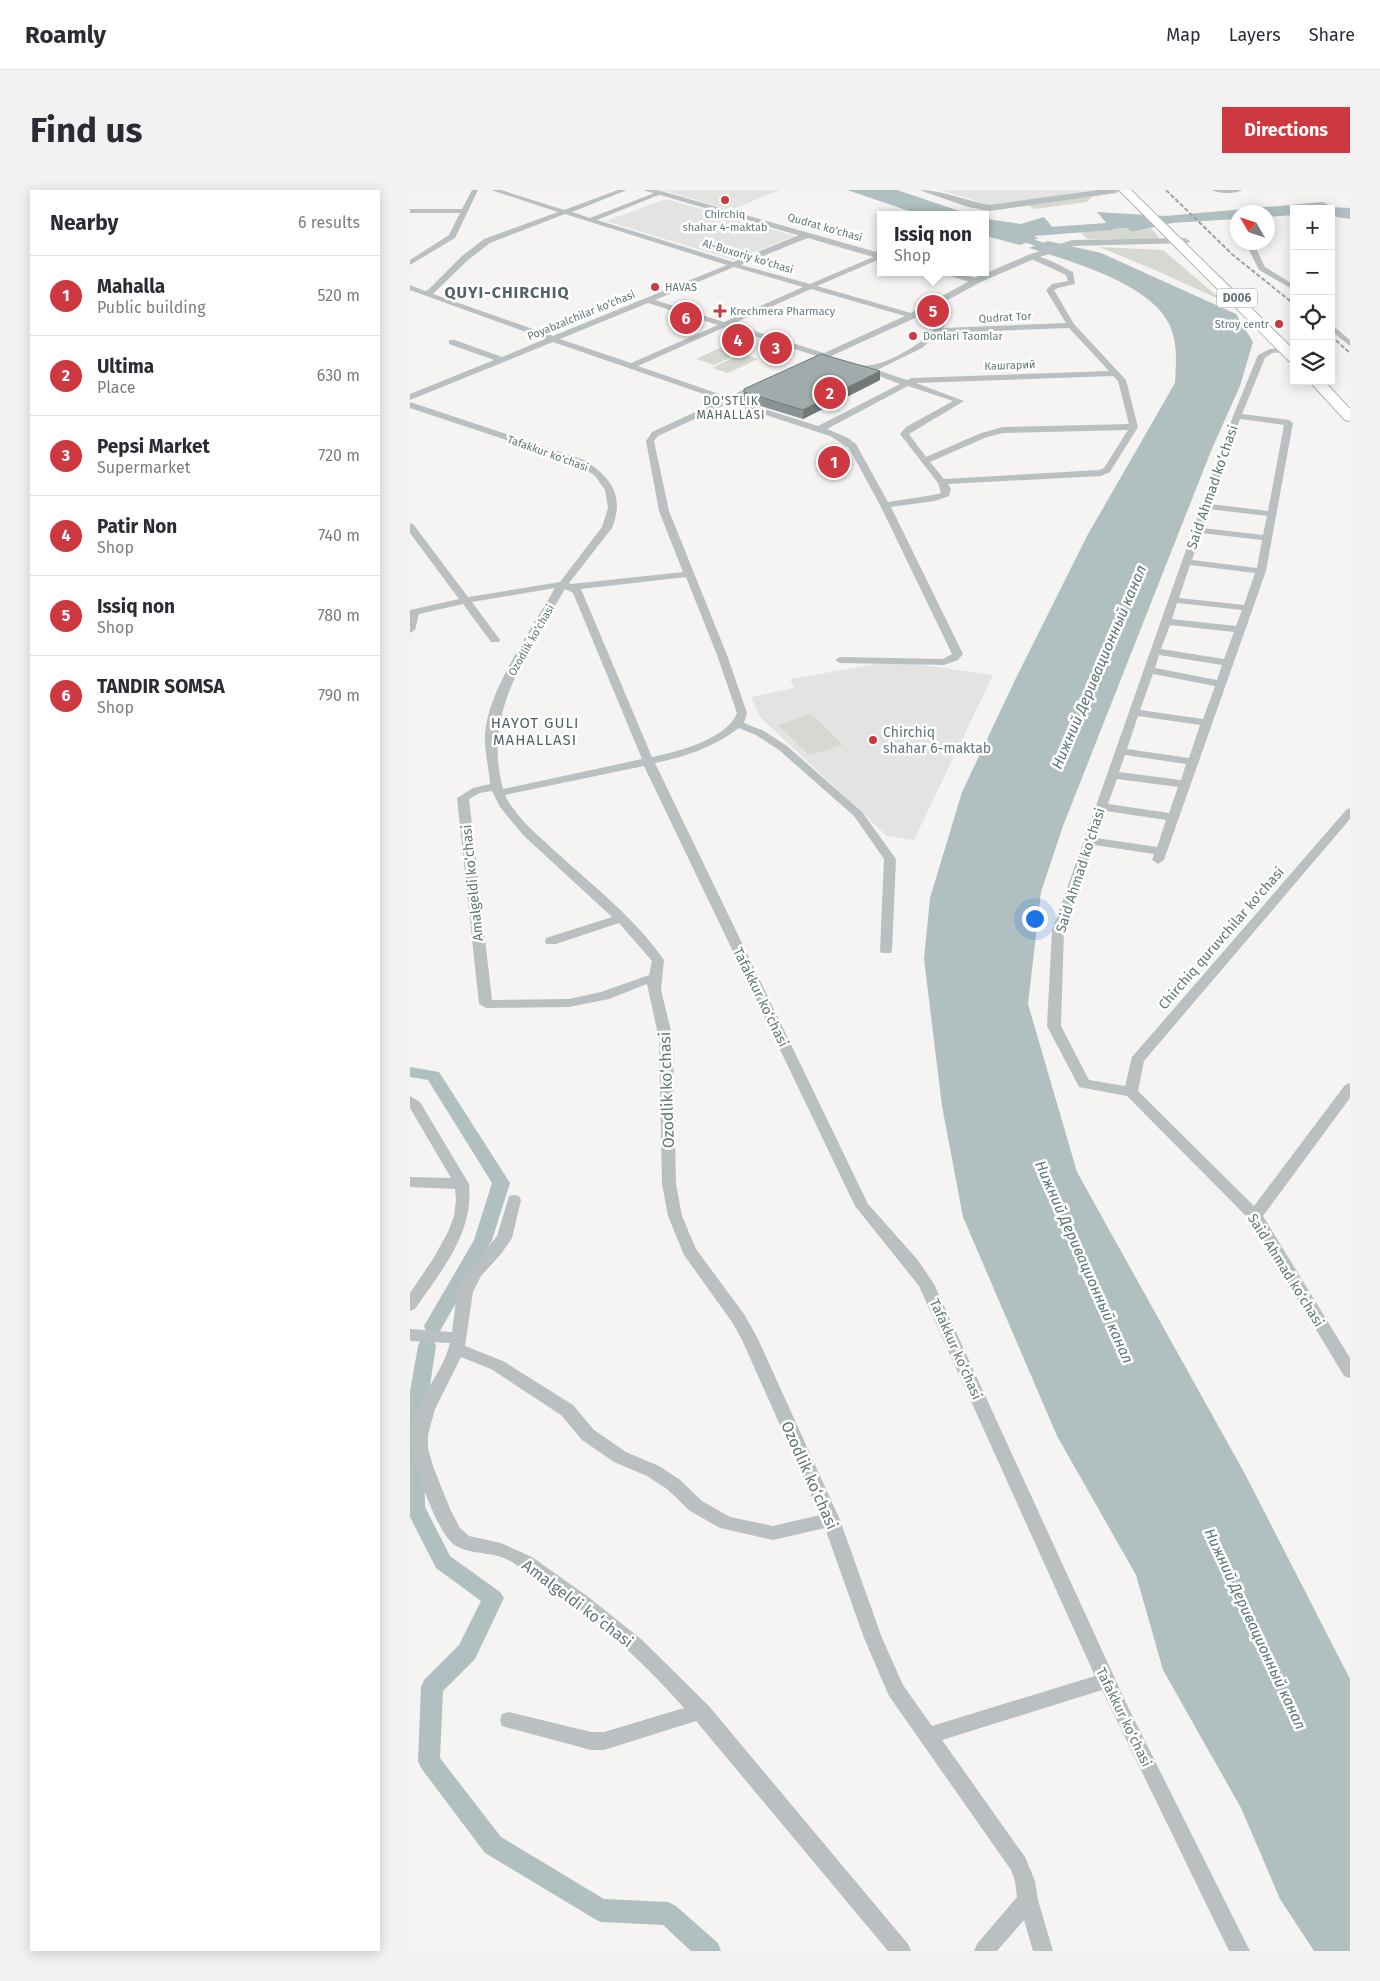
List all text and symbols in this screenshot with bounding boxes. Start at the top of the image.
text: Roamly [25,21,106,49]
text: Map [1166,24,1201,46]
text: Layers [1229,24,1281,46]
text: Share [1309,24,1355,46]
button: Directions [1222,107,1350,153]
text: Find us [30,109,142,151]
marker: Chirchiq shahar 4-maktab [719,194,731,206]
north arrow [1230,205,1275,250]
map controls [1290,205,1335,385]
button: + [1290,205,1335,250]
place label: Chirchiq shahar 4-maktab [683,208,767,234]
text: Nearby [50,210,118,236]
street label: Qudrat ko‘chasi [786,211,864,244]
popup [877,211,989,276]
text: 6 results [298,213,360,232]
text: Issiq non [894,223,972,246]
street label: Al-Buxoriy ko‘chasi [701,236,795,276]
text: Shop [894,246,931,265]
button: − [1290,250,1335,295]
text: Mahalla [97,275,165,298]
marker: HAVAS [649,281,661,293]
place label: HAVAS [665,281,697,294]
district label: QUYI-CHIRCHIQ [445,283,569,302]
text: 1 [62,286,70,305]
text: 520 m [317,286,360,305]
street label: Poyabzalchilar ko‘chasi [525,288,637,343]
road number: D006 [1217,289,1257,308]
pin: 5 [917,292,949,330]
button: locate [1290,295,1335,340]
text: Public building [97,298,205,317]
pin: 6 [670,299,702,337]
marker: Krechmera Pharmacy [714,305,726,317]
place label: Krechmera Pharmacy [730,305,836,318]
street label: Qudrat Tor [978,310,1033,325]
place label: Stroy centr [1215,318,1270,331]
marker: Stroy centr [1273,318,1285,330]
pin: 4 [722,321,754,359]
pin: 3 [760,329,792,367]
marker: Donlari Taomlar [907,330,919,342]
place label: Donlari Taomlar [923,330,1003,343]
button: layers [1290,340,1335,385]
text: Ultima [97,355,154,378]
street label: Кашгарий [984,358,1036,373]
text: 2 [62,366,70,385]
text: 630 m [317,366,360,385]
pin: 2 [814,374,846,412]
text: Place [97,378,136,397]
district label: DO'STLIK MAHALLASI [696,394,766,422]
street label: Said Ahmad ko‘chasi [1183,423,1242,551]
street label: Tafakkur ko‘chasi [506,433,590,474]
text: Pepsi Market [97,435,210,458]
pin: 1 [818,443,850,481]
text: 3 [62,446,70,465]
text: 720 m [318,446,360,465]
text: Supermarket [97,458,191,477]
text: Patir Non [97,515,177,538]
text: 4 [61,526,71,545]
text: 740 m [318,526,360,545]
text: Shop [97,538,134,557]
water label: Нижний Деривационный канал [1048,562,1150,772]
text: Issiq non [97,595,175,618]
street label: Ozodlik ko‘chasi [506,602,557,678]
text: 5 [62,606,70,625]
text: 780 m [318,606,360,625]
text: Shop [97,618,134,637]
text: TANDIR SOMSA [97,675,225,698]
text: 6 [61,686,71,705]
text: 790 m [318,686,360,705]
text: Shop [97,698,134,717]
district label: HAYOT GULI MAHALLASI [491,714,579,749]
place label: Chirchiq shahar 6-maktab [883,724,991,757]
marker: Chirchiq shahar 6-maktab [867,734,879,746]
street label: Said Ahmad ko‘chasi [1052,806,1109,935]
street label: Amalgeldi ko‘chasi [458,824,487,942]
street label: Chirchiq quruvchilar ko'chasi [1155,864,1288,1013]
your location [1022,906,1048,932]
street label: Tafakkur ko‘chasi [729,945,792,1050]
street label: Ozodlik ko‘chasi [655,1031,678,1149]
water label: Нижний Деривационный канал [1031,1158,1137,1366]
street label: Said Ahmad ko‘chasi [1244,1211,1327,1330]
street label: Tafakkur ko‘chasi [926,1296,985,1402]
street label: Ozodlik ko‘chasi [777,1418,842,1532]
water label: Нижний Деривационный канал [1200,1526,1310,1732]
street label: Amalgeldi ko‘chasi [518,1555,637,1651]
street label: Tafakkur ko‘chasi [1092,1665,1155,1770]

